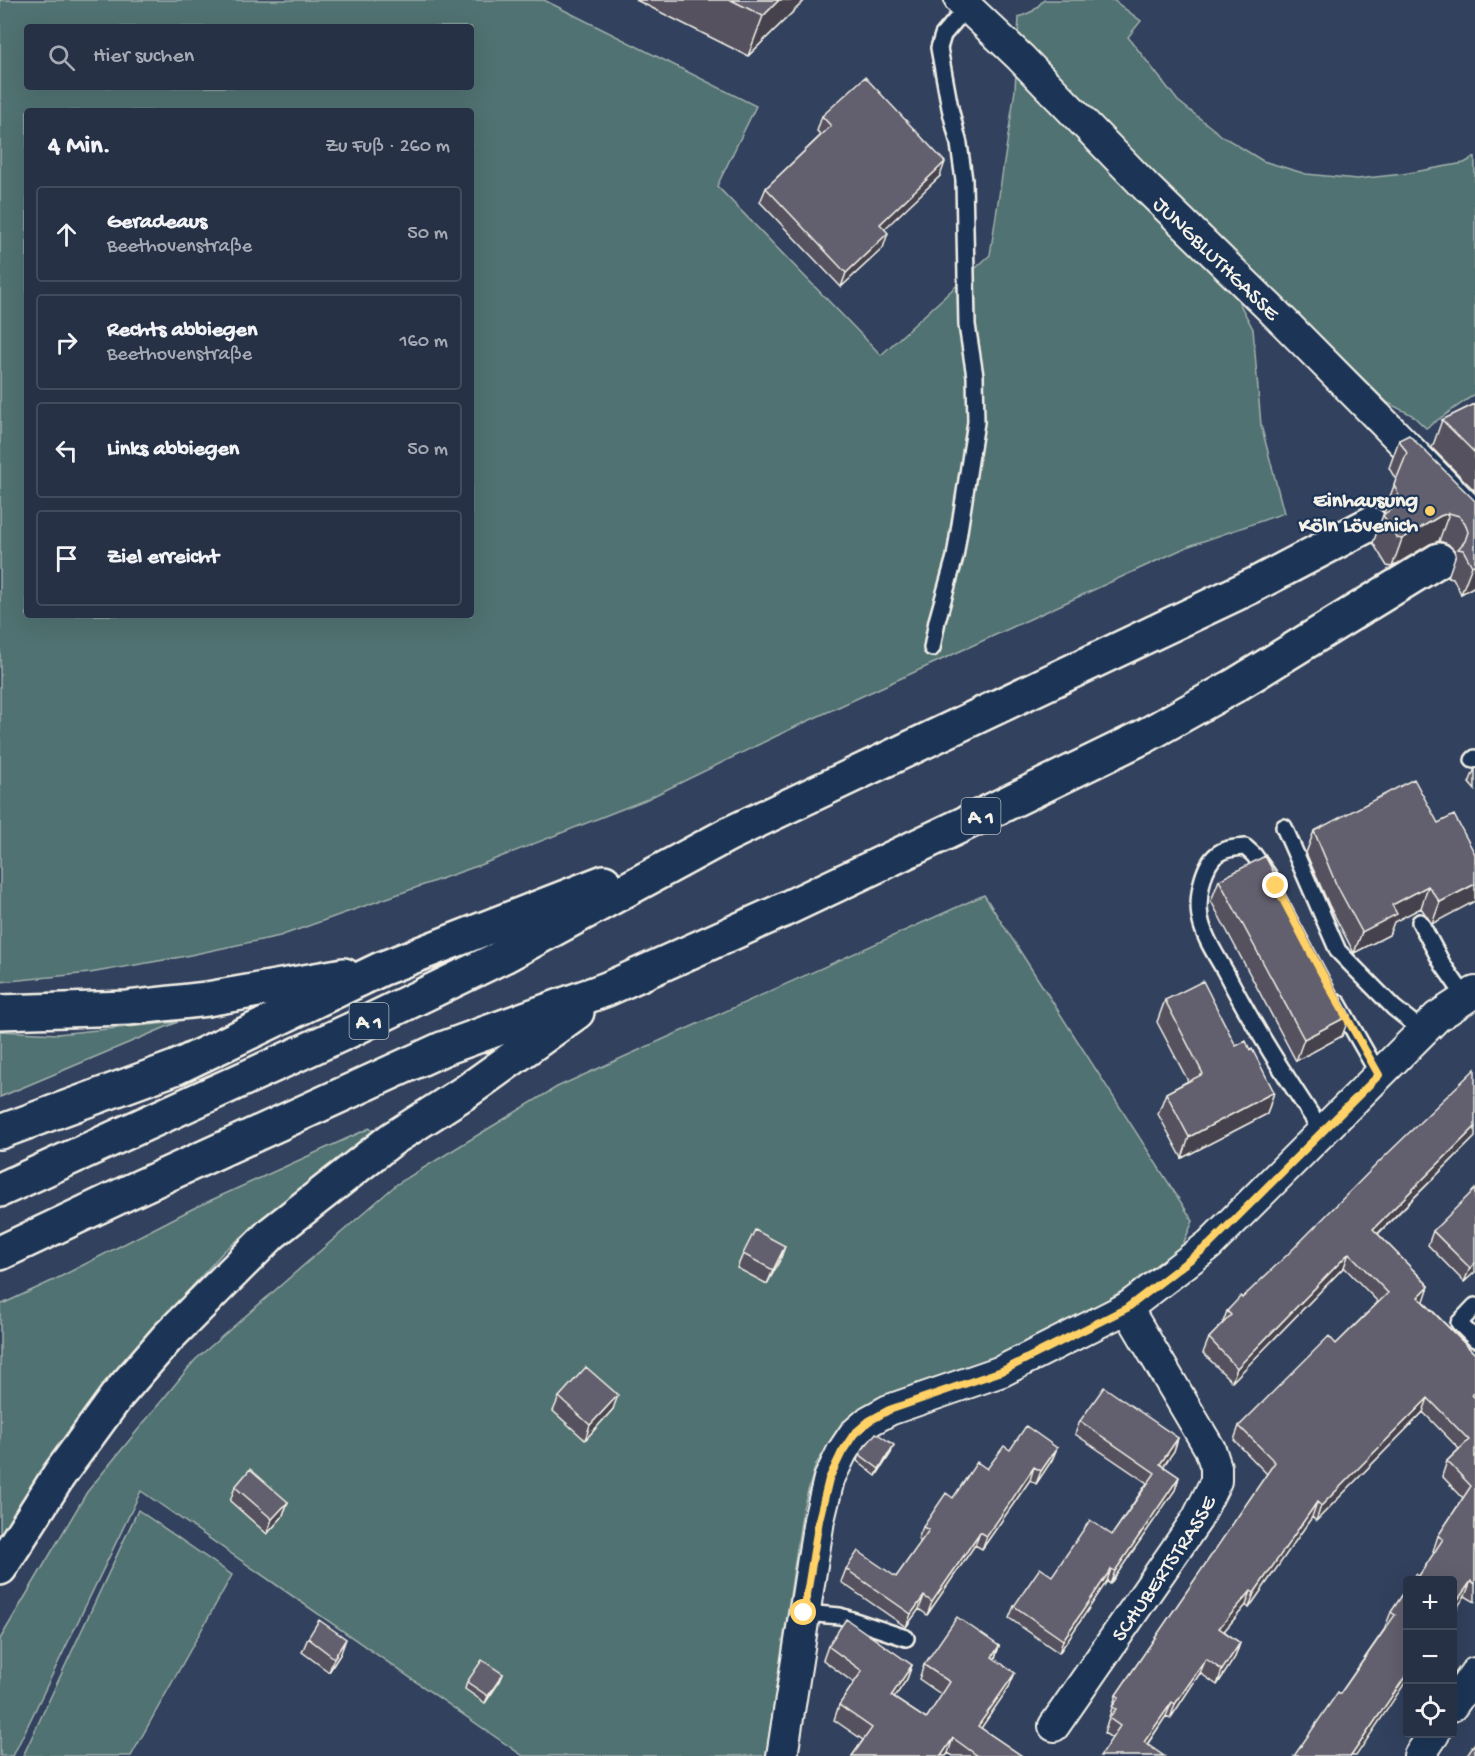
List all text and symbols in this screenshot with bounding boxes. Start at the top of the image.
search box [24,24,474,90]
icon: search [45,41,78,74]
text: Hier suchen [93,44,194,70]
text: 4 Min. [48,132,111,163]
text: Zu Fuß · 260 m [325,136,450,159]
street label: JUNGBLUTHGASSE [1146,192,1285,328]
text: Geradeaus [107,210,207,236]
icon: ahead [50,218,83,251]
text: 50 m [407,223,448,246]
text: Beethovenstraße [107,236,252,259]
text: Rechts abbiegen [107,318,257,344]
icon: right [50,326,83,359]
text: 160 m [399,331,448,354]
text: Beethovenstraße [107,344,252,367]
icon: left [50,434,83,467]
text: Links abbiegen [107,437,239,463]
text: 50 m [407,439,448,462]
place label: Einhausung Köln Lövenich [1298,489,1418,540]
marker: Einhausung Köln Lövenich [1423,504,1437,518]
icon: arrive [50,542,83,575]
text: Ziel erreicht [107,545,219,571]
road number: A 1 [962,798,1000,834]
route end [1262,872,1288,898]
road number: A 1 [350,1003,388,1039]
street label: SCHUBERTSTRASSE [1107,1491,1224,1648]
map controls [1403,1576,1457,1738]
button: + [1403,1576,1457,1630]
route start [790,1599,816,1625]
button: − [1403,1630,1457,1684]
button: locate [1403,1684,1457,1738]

